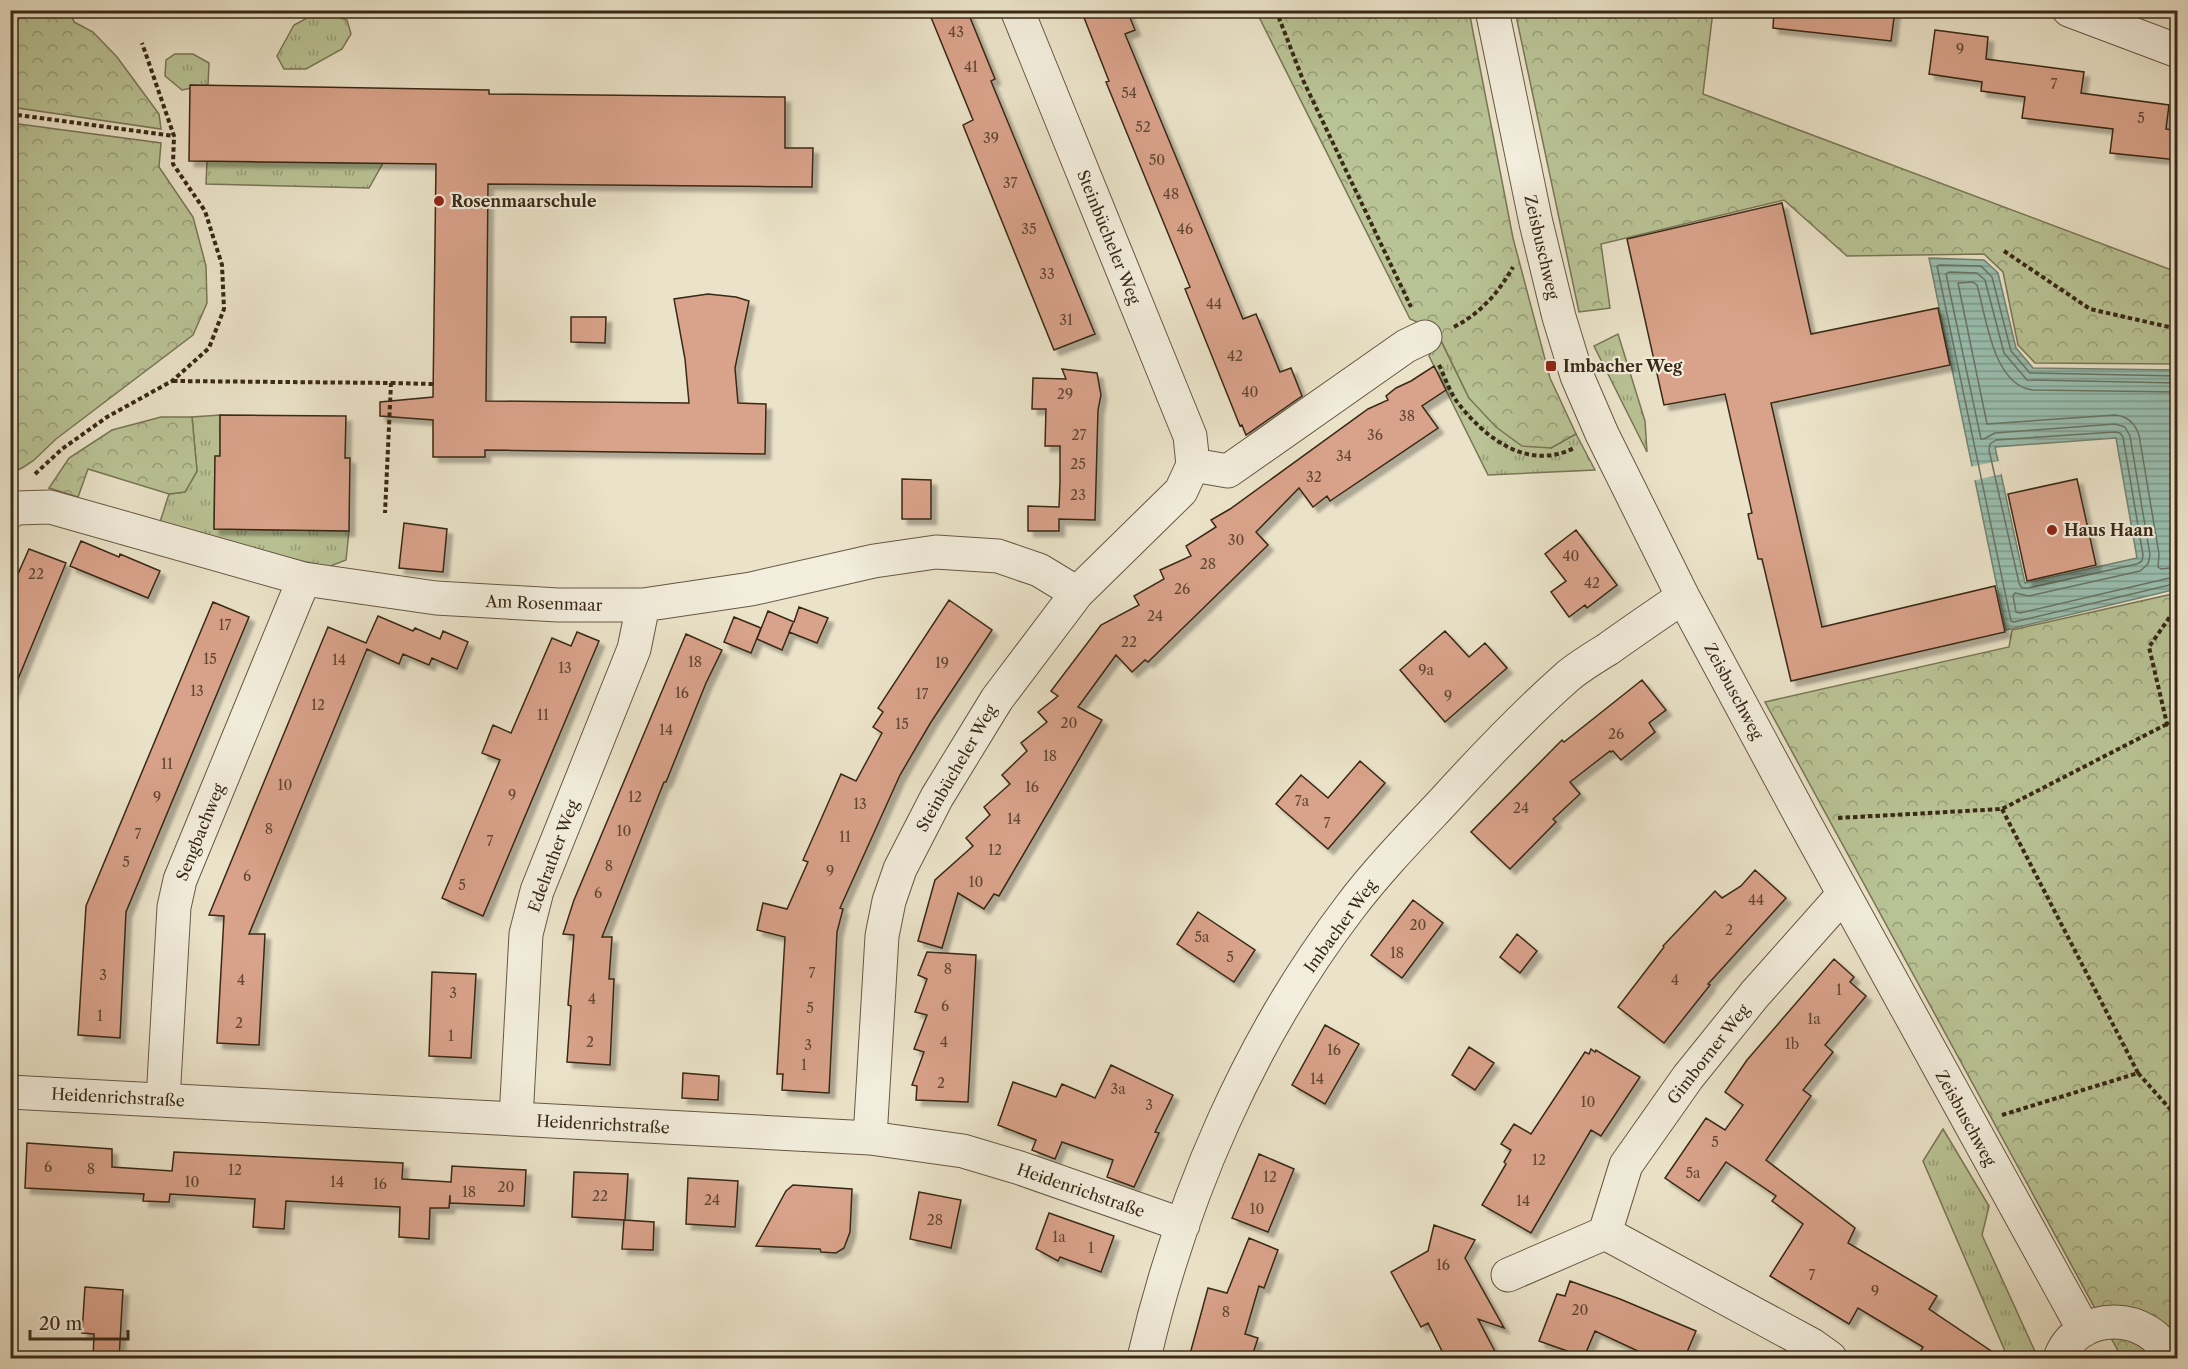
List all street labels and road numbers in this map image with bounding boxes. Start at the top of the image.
street label: Steinbücheler Weg [1073,167,1145,308]
street label: Zeisbuschweg [1520,193,1564,302]
street label: Am Rosenmaar [484,591,603,615]
street label: Zeisbuschweg [1700,639,1768,743]
street label: Steinbücheler Weg [912,701,1001,835]
street label: Sengbachweg [171,780,229,884]
street label: Edelrather Weg [523,797,583,915]
street label: Imbacher Weg [1300,875,1381,976]
street label: Gimborner Weg [1663,1000,1754,1108]
street label: Zeisbuschweg [1931,1067,2001,1170]
street label: Heidenrichstraße [51,1084,185,1110]
street label: Heidenrichstraße [536,1111,670,1137]
street label: Heidenrichstraße [1015,1159,1147,1221]

